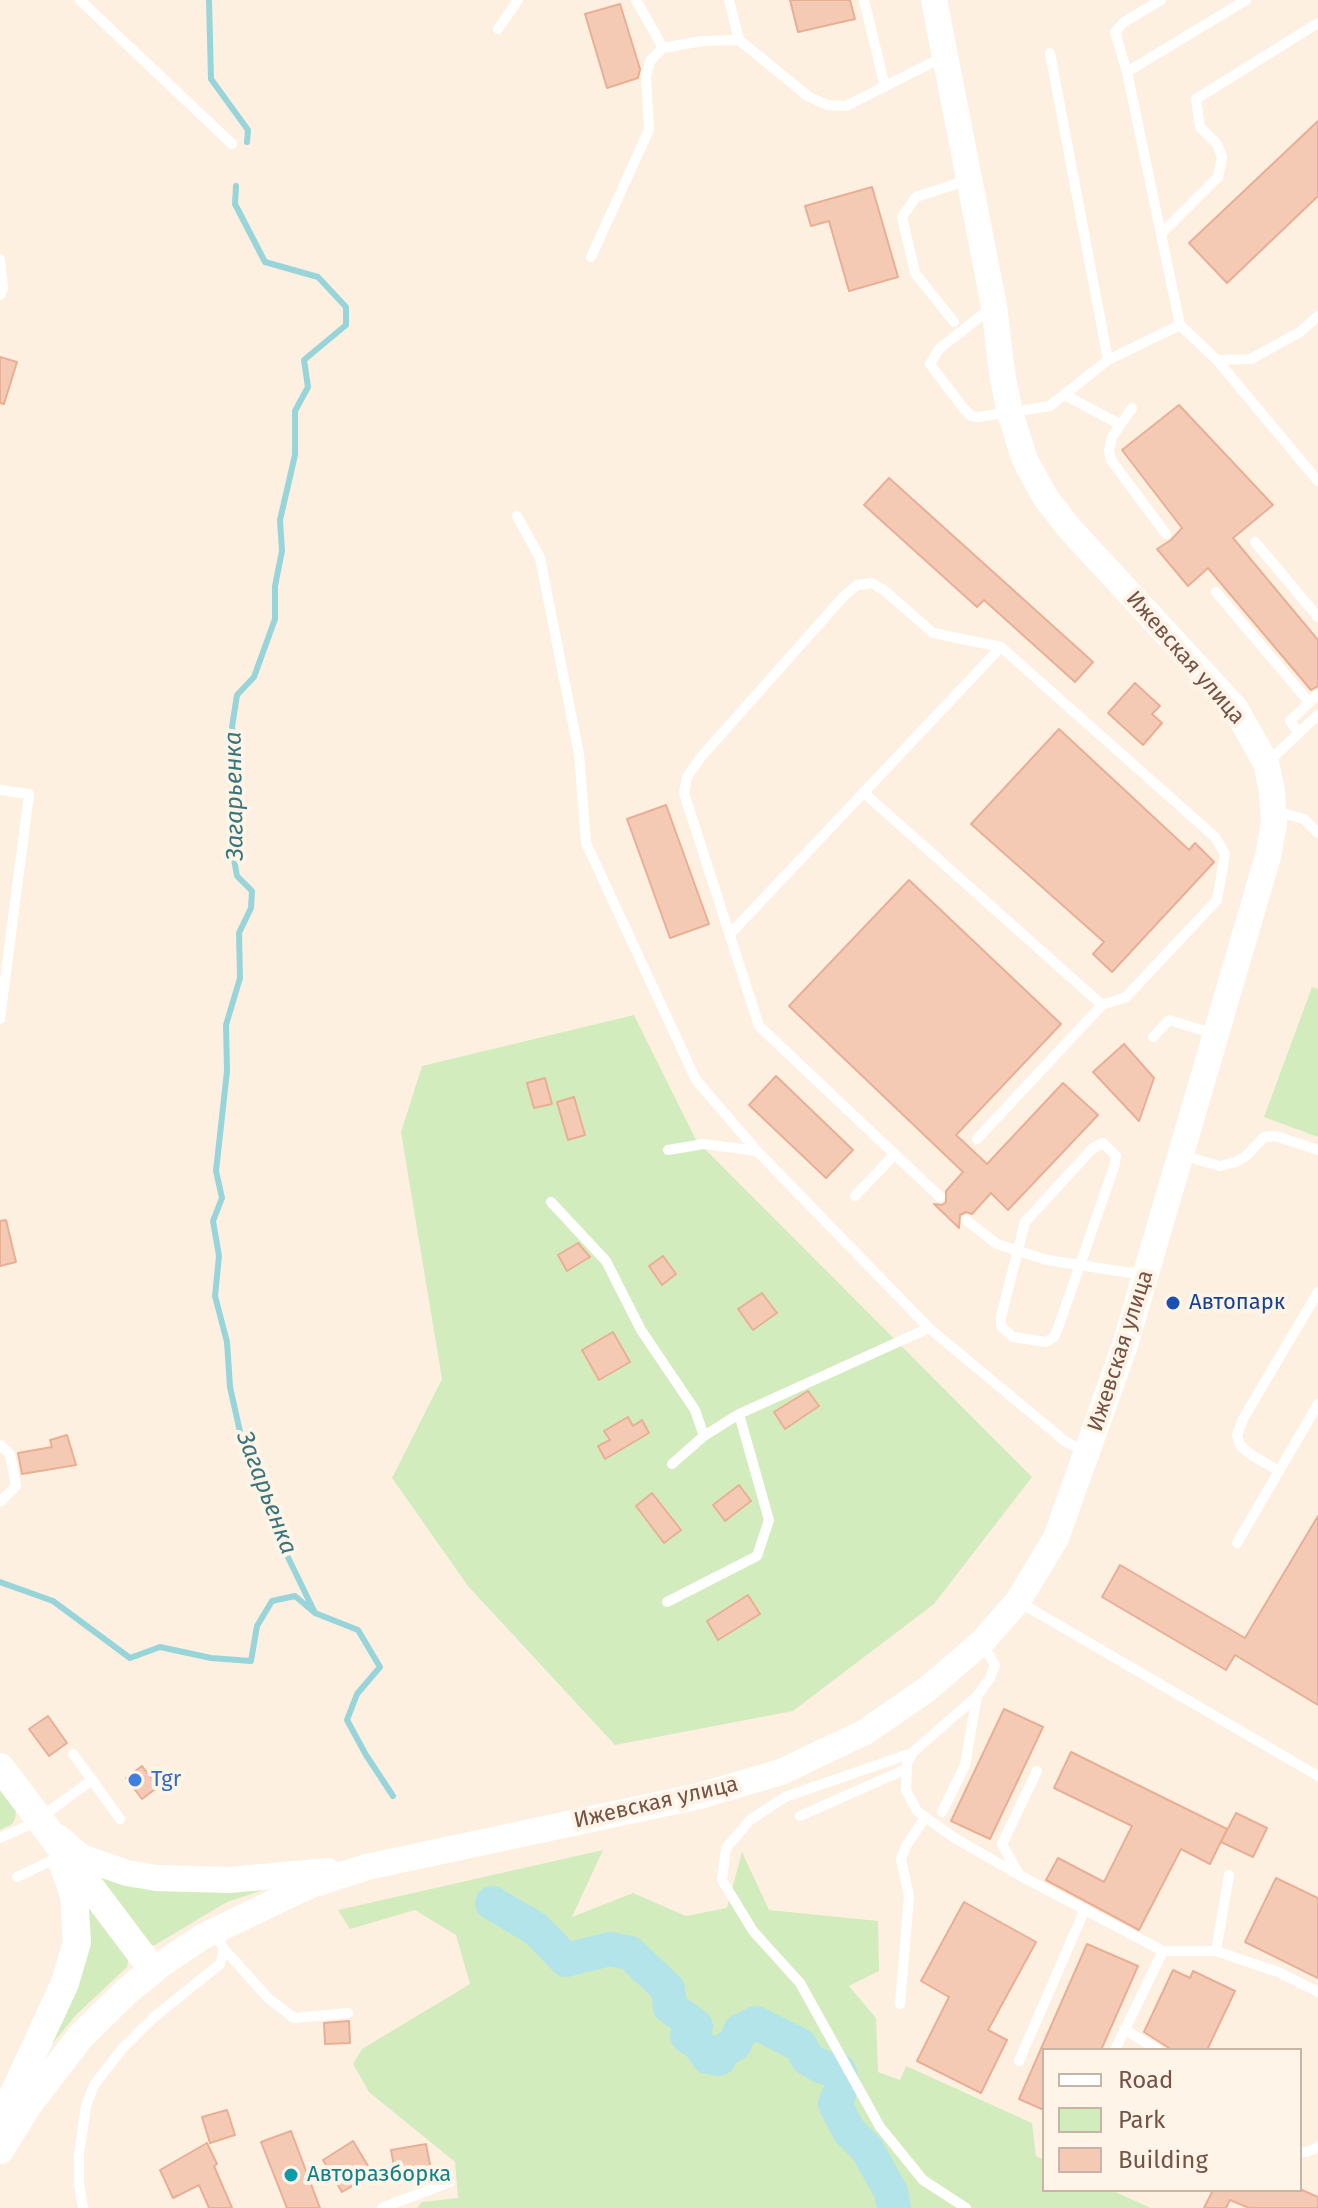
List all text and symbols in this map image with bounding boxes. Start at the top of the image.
street label: Ижевская улица [1120,586,1250,730]
water label: Загарьенка [219,731,251,861]
street label: Ижевская улица [1083,1267,1159,1435]
place label: Автопарк [1189,1290,1285,1316]
marker: Автопарк [1164,1294,1182,1312]
water label: Загарьенка [229,1427,303,1559]
place label: Tgr [151,1767,181,1793]
marker: Tgr [126,1771,144,1789]
street label: Ижевская улица [571,1771,741,1835]
legend [1042,2048,1302,2192]
text: Road [1118,2066,1173,2094]
text: Park [1118,2106,1165,2134]
text: Building [1118,2146,1208,2174]
place label: Авторазборка [307,2162,451,2188]
marker: Авторазборка [282,2166,300,2184]

